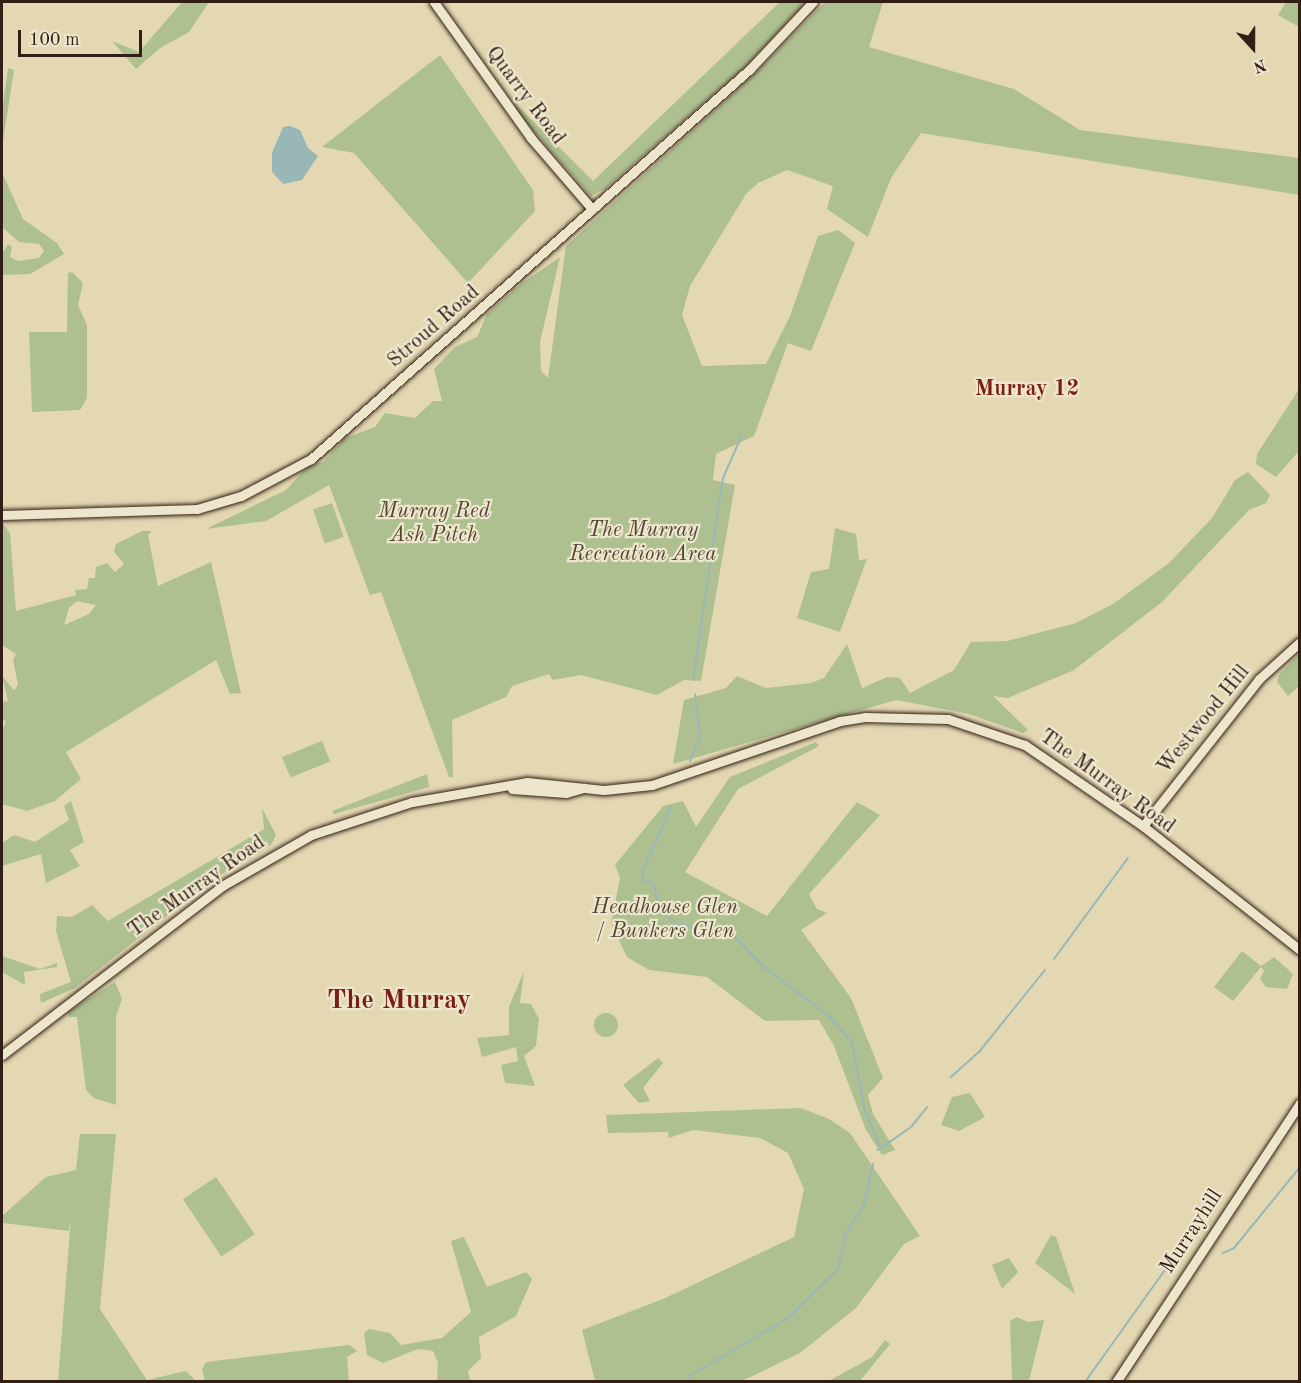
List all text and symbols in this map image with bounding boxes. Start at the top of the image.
scale bar [21,18,146,56]
north arrow [1223,18,1283,78]
text: 100 m [29,31,80,49]
street label: Quarry Road [480,42,570,150]
text: N [1251,55,1268,74]
street label: Stroud Road [383,280,485,374]
district label: Murray 12 [975,377,1079,403]
park label: Murray Red Ash Pitch [378,499,490,549]
park label: The Murray Recreation Area [569,518,717,568]
street label: Westwood Hill [1152,660,1256,780]
street label: The Murray Road [1034,724,1180,840]
street label: The Murray Road [123,830,271,944]
park label: Headhouse Glen / Bunkers Glen [592,895,738,945]
district label: The Murray [327,985,471,1017]
street label: Murrayhill [1155,1185,1229,1279]

